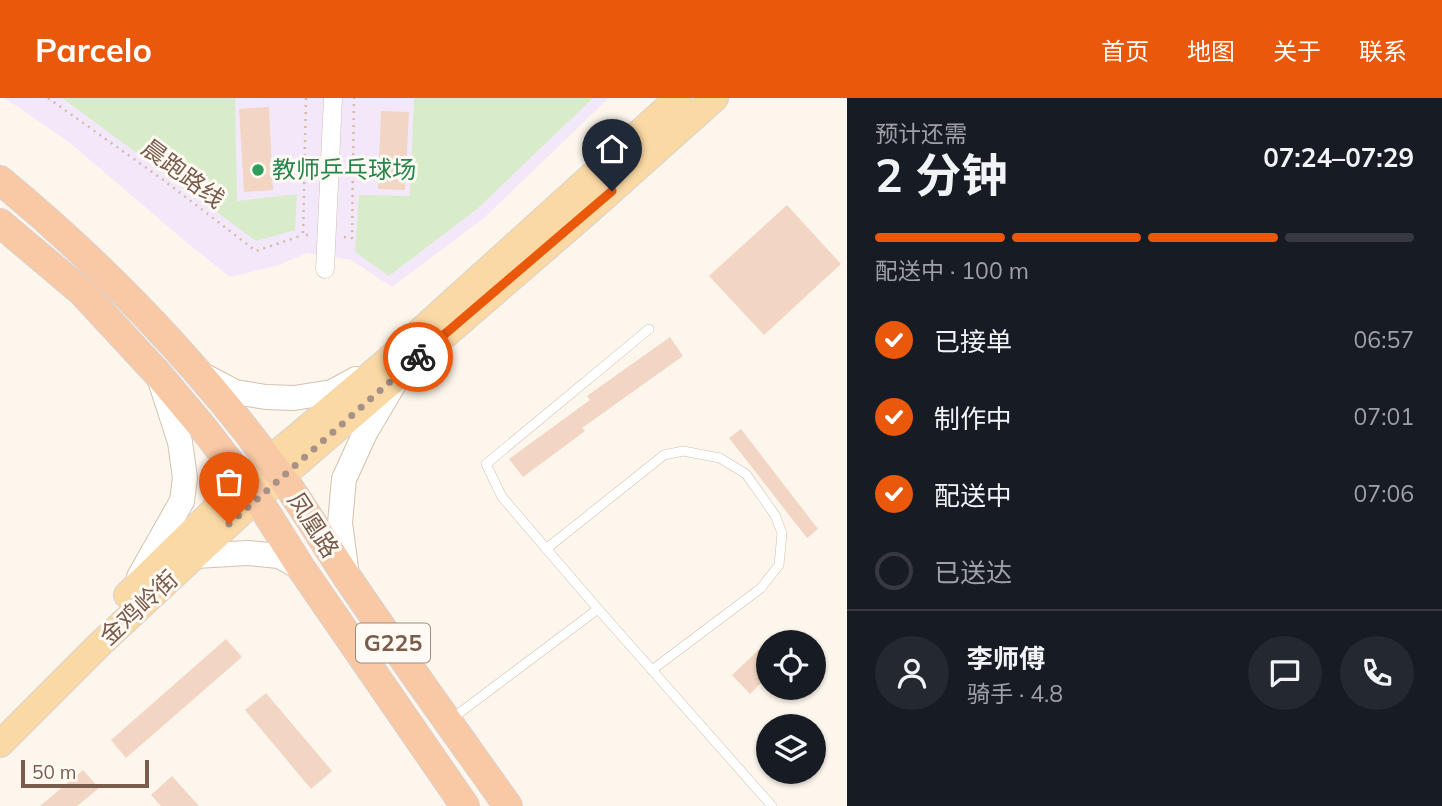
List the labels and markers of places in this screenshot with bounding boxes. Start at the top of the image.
pin [582,119,642,191]
place label: 教师乒乓球场 [272,154,416,184]
marker: 教师乒乓球场 [250,162,266,178]
pin [199,452,259,524]

